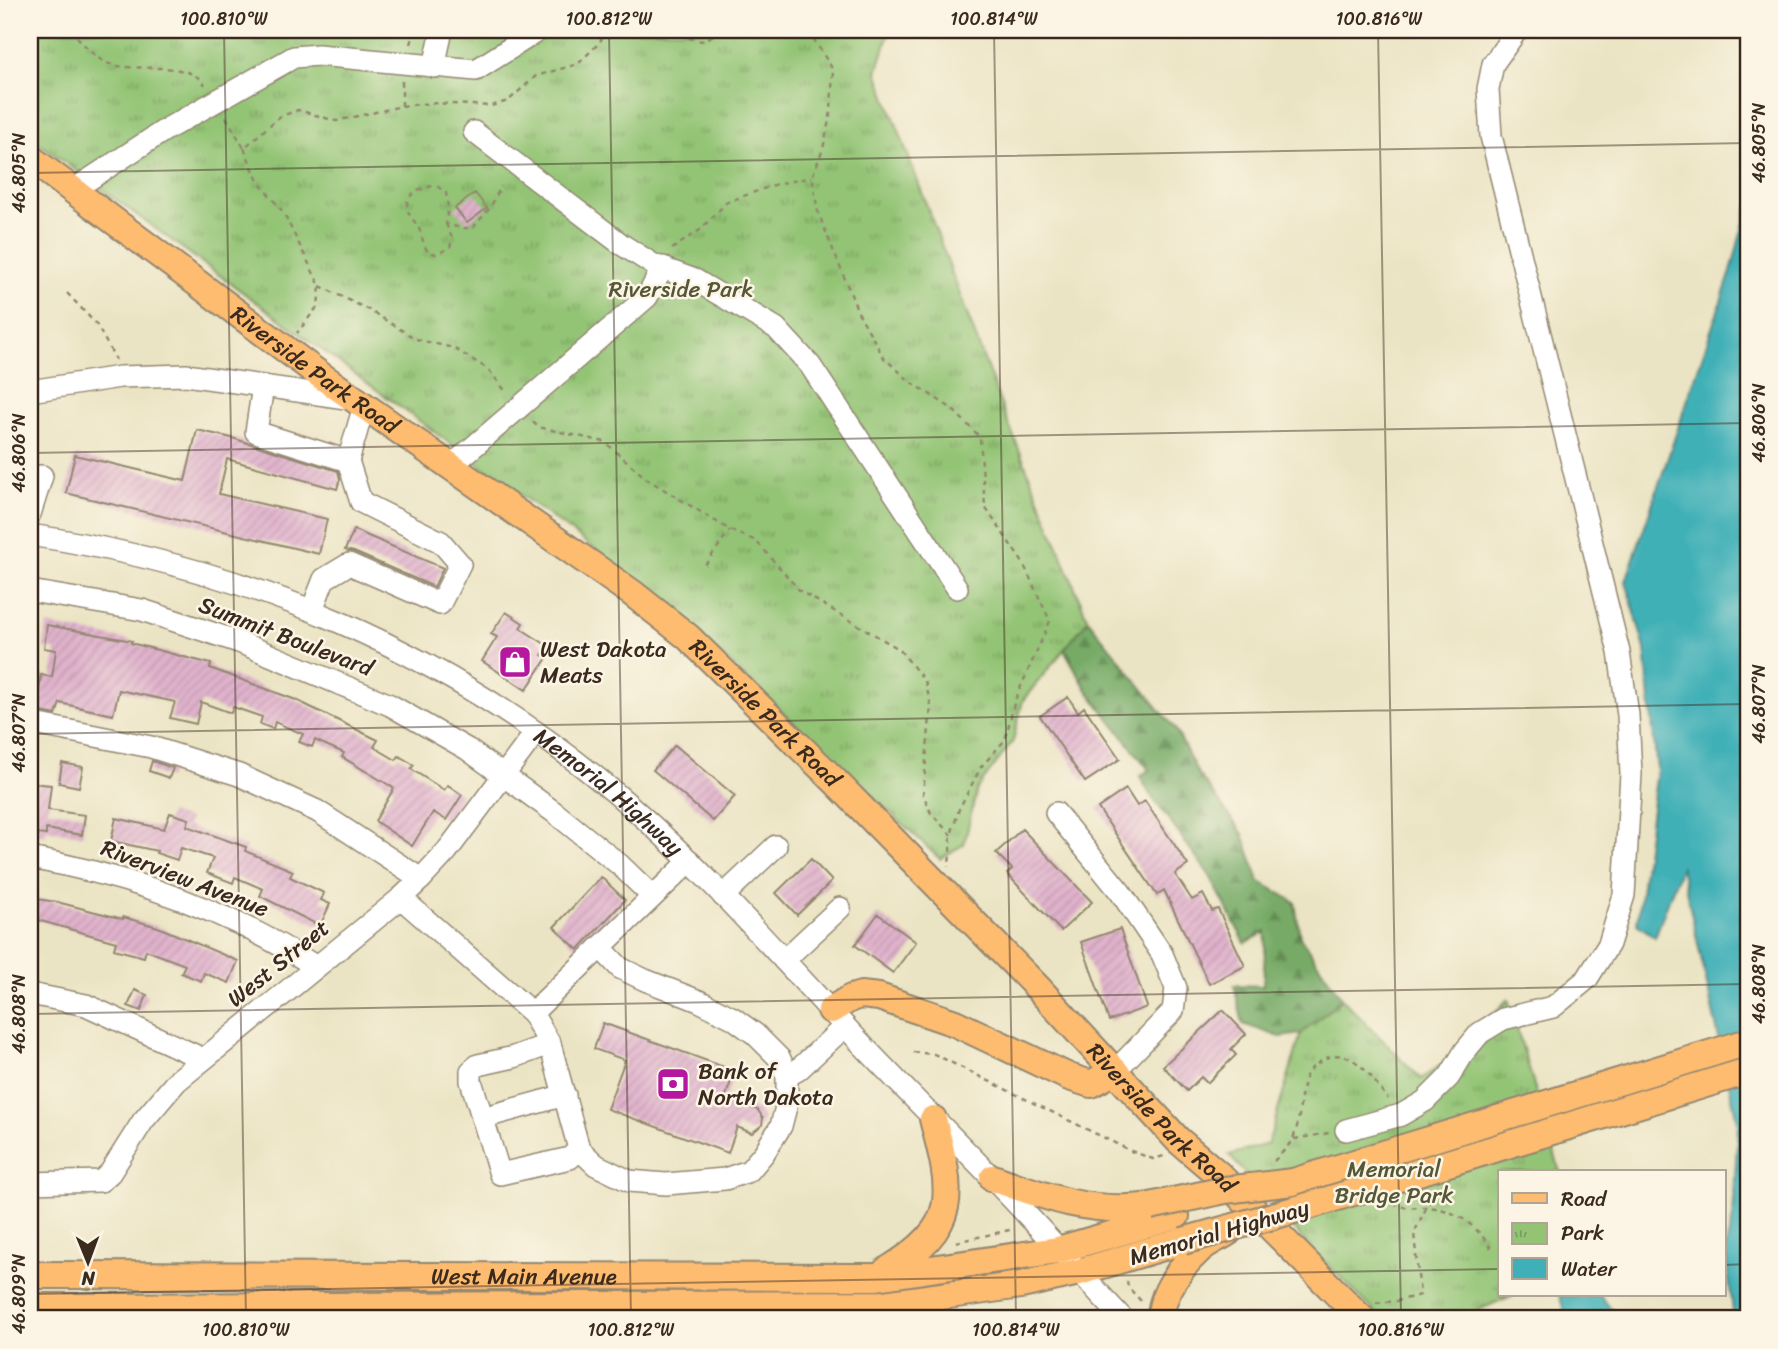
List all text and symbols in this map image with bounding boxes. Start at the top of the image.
text: 100.810°W [180,3,269,35]
text: 100.812°W [566,3,653,35]
text: 100.814°W [950,3,1039,35]
text: 100.816°W [1336,3,1423,35]
text: 46.805°N [1743,102,1775,183]
text: 46.805°N [3,132,35,213]
park label: Riverside Park [608,269,754,310]
street label: Riverside Park Road [221,295,409,447]
text: 46.806°N [1743,383,1775,463]
text: 46.806°N [3,413,35,493]
street label: Summit Boulevard [193,584,381,689]
street label: Riverside Park Road [679,628,852,799]
place label: West Dakota Meats [540,629,667,696]
shop icon: West Dakota Meats [496,643,534,681]
text: 46.807°N [1743,664,1775,744]
text: 46.807°N [3,693,35,773]
street label: Memorial Highway [525,717,693,867]
street label: Riverview Avenue [95,828,275,929]
street label: West Street [218,909,339,1018]
text: 46.808°N [1743,943,1775,1024]
text: 46.808°N [3,973,35,1054]
street label: Riverside Park Road [1076,1033,1248,1204]
place label: Bank of North Dakota [698,1051,834,1118]
bank icon: Bank of North Dakota [654,1065,692,1103]
park label: Memorial Bridge Park [1335,1149,1453,1216]
legend [1498,1170,1726,1296]
text: Road [1561,1180,1608,1218]
street label: Memorial Highway [1124,1187,1314,1278]
text: Park [1561,1214,1604,1252]
north arrow [52,1226,122,1296]
text: Water [1561,1250,1618,1288]
text: 46.809°N [3,1253,35,1334]
street label: West Main Avenue [431,1256,617,1297]
text: N [81,1262,96,1295]
text: 100.810°W [202,1314,291,1346]
text: 100.812°W [588,1314,675,1346]
text: 100.814°W [972,1314,1061,1346]
text: 100.816°W [1358,1314,1445,1346]

